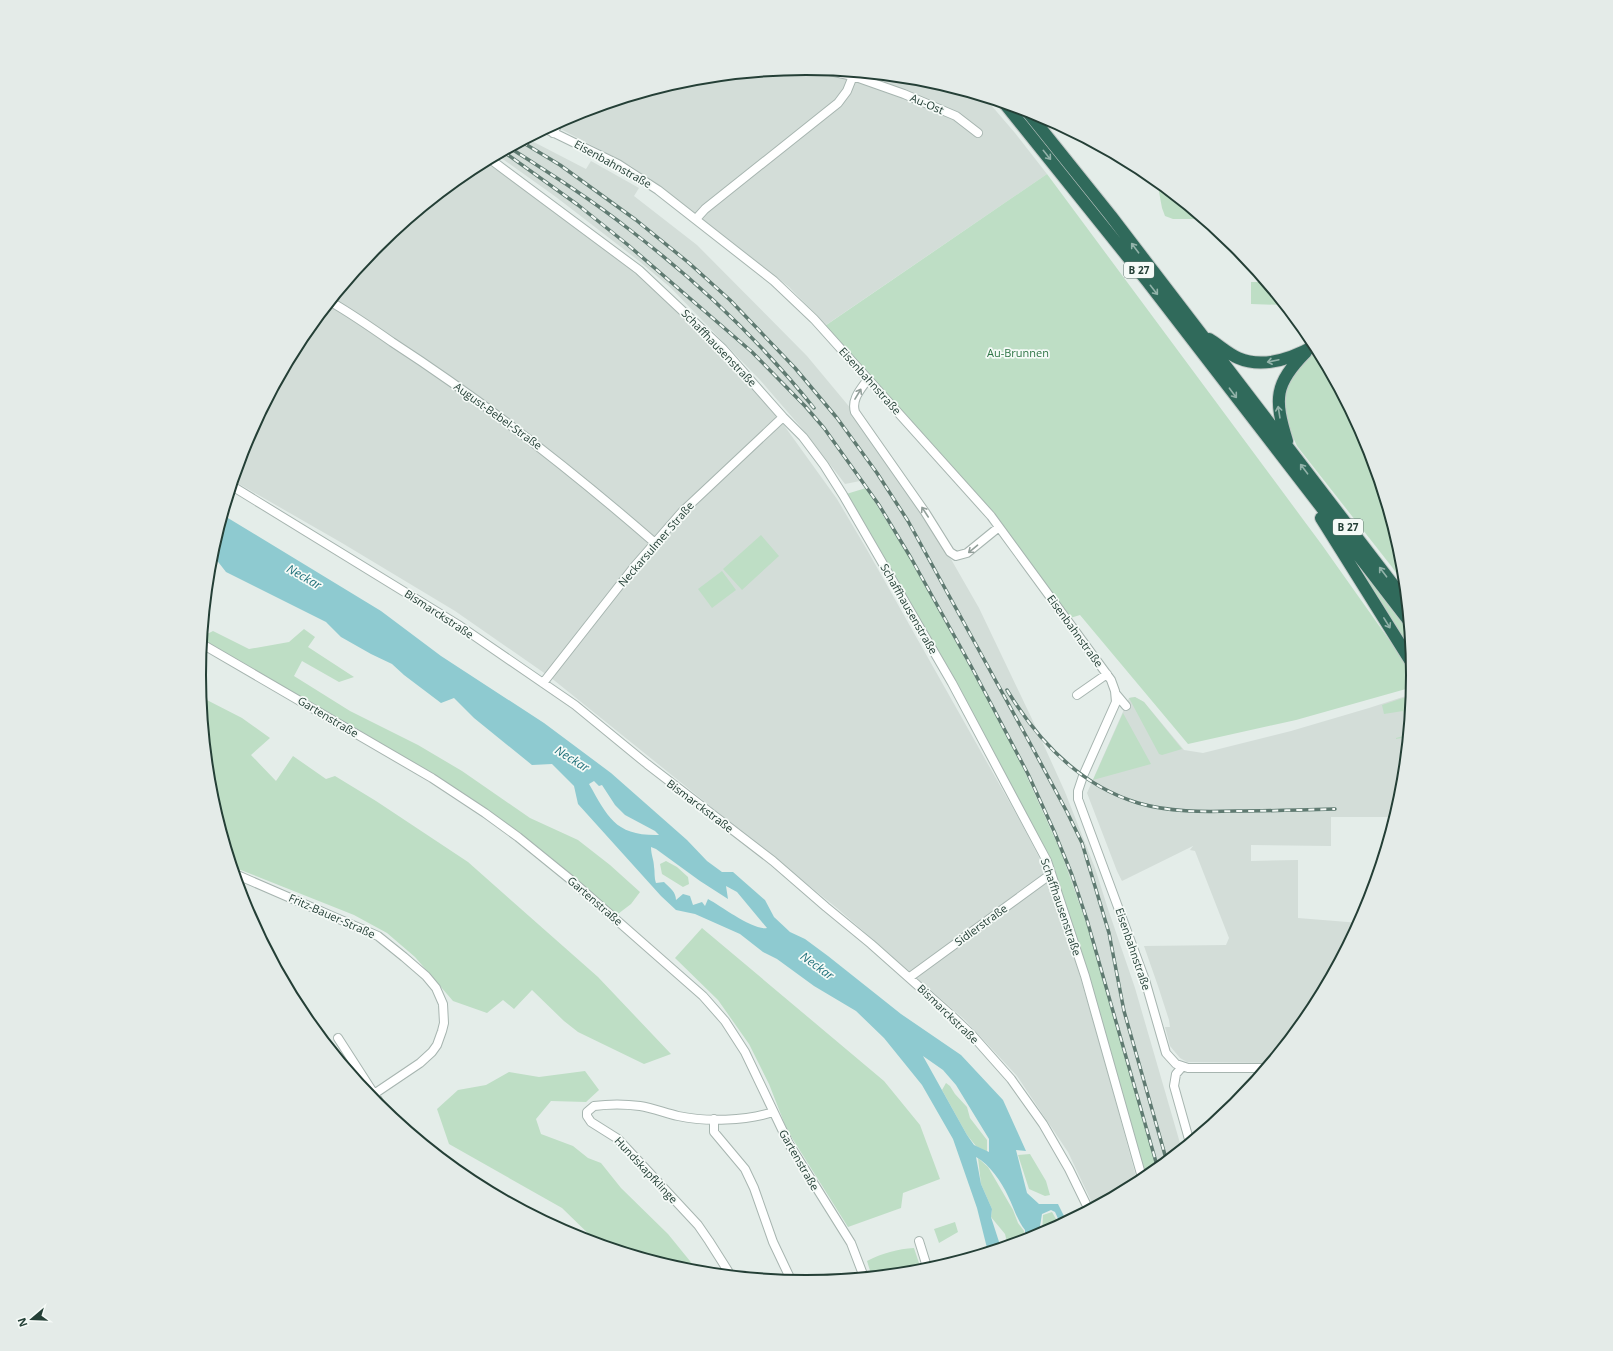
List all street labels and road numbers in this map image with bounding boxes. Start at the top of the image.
street label: Au-Ost [908,90,946,117]
street label: Eisenbahnstraße [572,136,655,191]
road number: B 27 [1124,262,1154,278]
street label: Schaffhausenstraße [678,306,760,390]
street label: Eisenbahnstraße [836,344,905,418]
street label: August-Bebel-Straße [451,379,545,453]
street label: Neckarsulmer Straße [614,498,697,589]
road number: B 27 [1333,519,1363,535]
street label: Schaffhausenstraße [877,561,941,657]
street label: Bismarckstraße [402,586,477,642]
street label: Eisenbahnstraße [1044,591,1107,670]
street label: Gartenstraße [295,693,361,741]
street label: Bismarckstraße [664,776,737,836]
street label: Schaffhausenstraße [1038,856,1085,958]
street label: Gartenstraße [565,873,626,929]
street label: Fritz-Bauer-Straße [287,890,378,941]
street label: Sidlerstraße [951,900,1010,949]
street label: Eisenbahnstraße [1112,906,1155,992]
street label: Bismarckstraße [914,981,982,1047]
street label: Gartenstraße [776,1126,823,1193]
street label: Hundskapfklinge [612,1133,681,1206]

